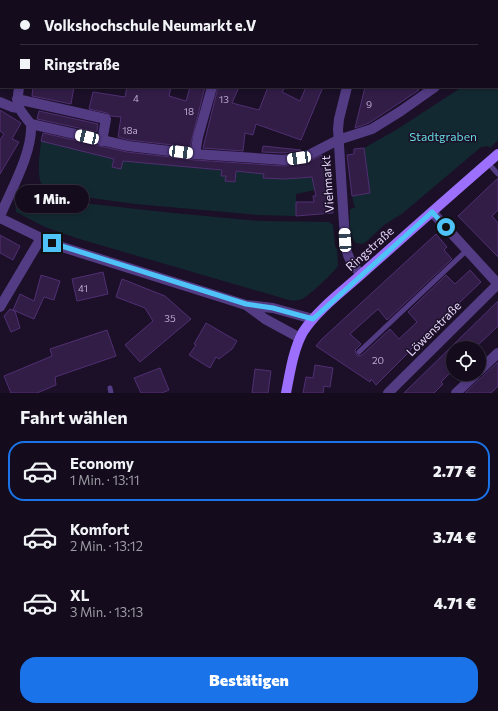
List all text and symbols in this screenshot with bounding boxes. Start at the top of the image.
text: Volkshochschule Neumarkt e.V [44,16,256,34]
text: Ringstraße [44,55,120,73]
house number: 4 [133,92,139,104]
house number: 13 [219,93,229,105]
house number: 9 [366,98,372,110]
house number: 18 [184,105,194,117]
house number: 18a [122,124,138,136]
car [74,128,100,146]
park label: Stadtgraben [409,129,477,143]
car [168,145,194,159]
car [286,150,312,166]
street label: Viehmarkt [318,155,336,213]
callout: 1 Min. [15,185,89,213]
text: 1 Min. [34,191,70,207]
route start [437,218,455,236]
street label: Ringstraße [343,223,396,273]
car [338,228,352,252]
route end [43,234,61,252]
house number: 41 [78,282,88,294]
street label: Löwenstraße [403,298,463,358]
house number: 35 [164,312,176,324]
map controls [446,341,486,381]
button: locate [446,341,486,381]
house number: 20 [372,354,384,366]
text: Fahrt wählen [20,406,128,428]
icon: car [22,453,58,489]
text: Economy [70,454,134,472]
text: 2.77 € [433,462,476,480]
text: 1 Min. · 13:11 [70,472,140,488]
icon: car [22,519,58,555]
text: Komfort [70,520,129,538]
text: 3.74 € [433,528,476,546]
text: 2 Min. · 13:12 [70,538,143,554]
icon: car [22,585,58,621]
text: XL [70,586,89,604]
text: 4.71 € [434,594,476,612]
text: 3 Min. · 13:13 [70,604,143,620]
button: Bestätigen [20,657,478,703]

